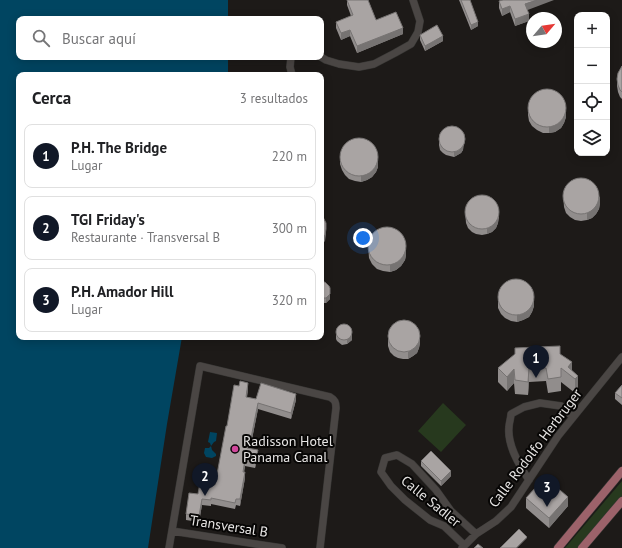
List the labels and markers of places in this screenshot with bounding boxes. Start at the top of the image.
pin: 1 [523,345,549,378]
place label: Radisson Hotel Panama Canal [243,432,333,466]
marker: Radisson Hotel Panama Canal [230,444,240,454]
pin: 2 [192,463,218,496]
pin: 3 [534,474,560,507]

